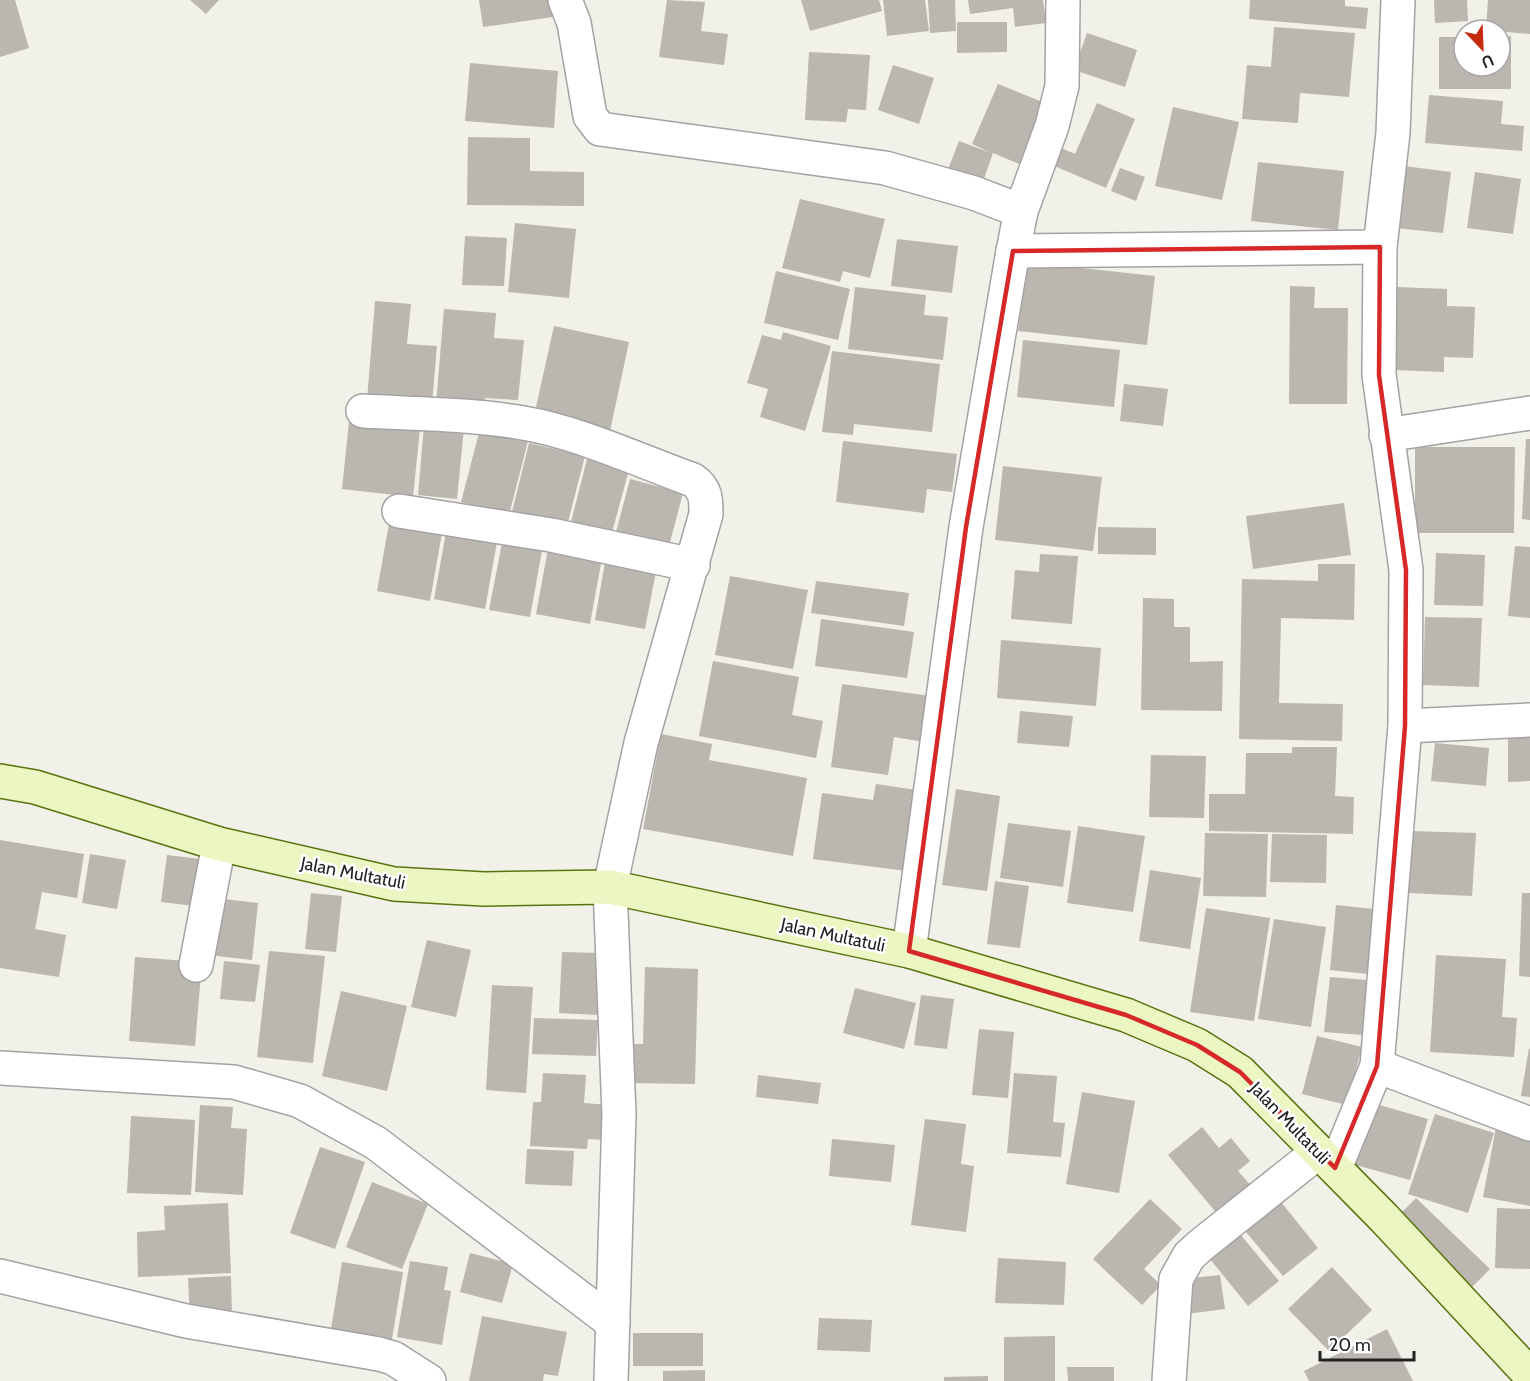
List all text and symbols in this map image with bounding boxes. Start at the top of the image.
north arrow [1452,18,1512,78]
text: U [1479,50,1497,72]
street label: Jalan Multatuli [298,852,407,894]
street label: Jalan Multatuli [778,913,887,957]
street label: Jalan Multatuli [1245,1076,1335,1169]
scale bar [1320,1324,1414,1362]
text: 20 m [1329,1334,1371,1356]

